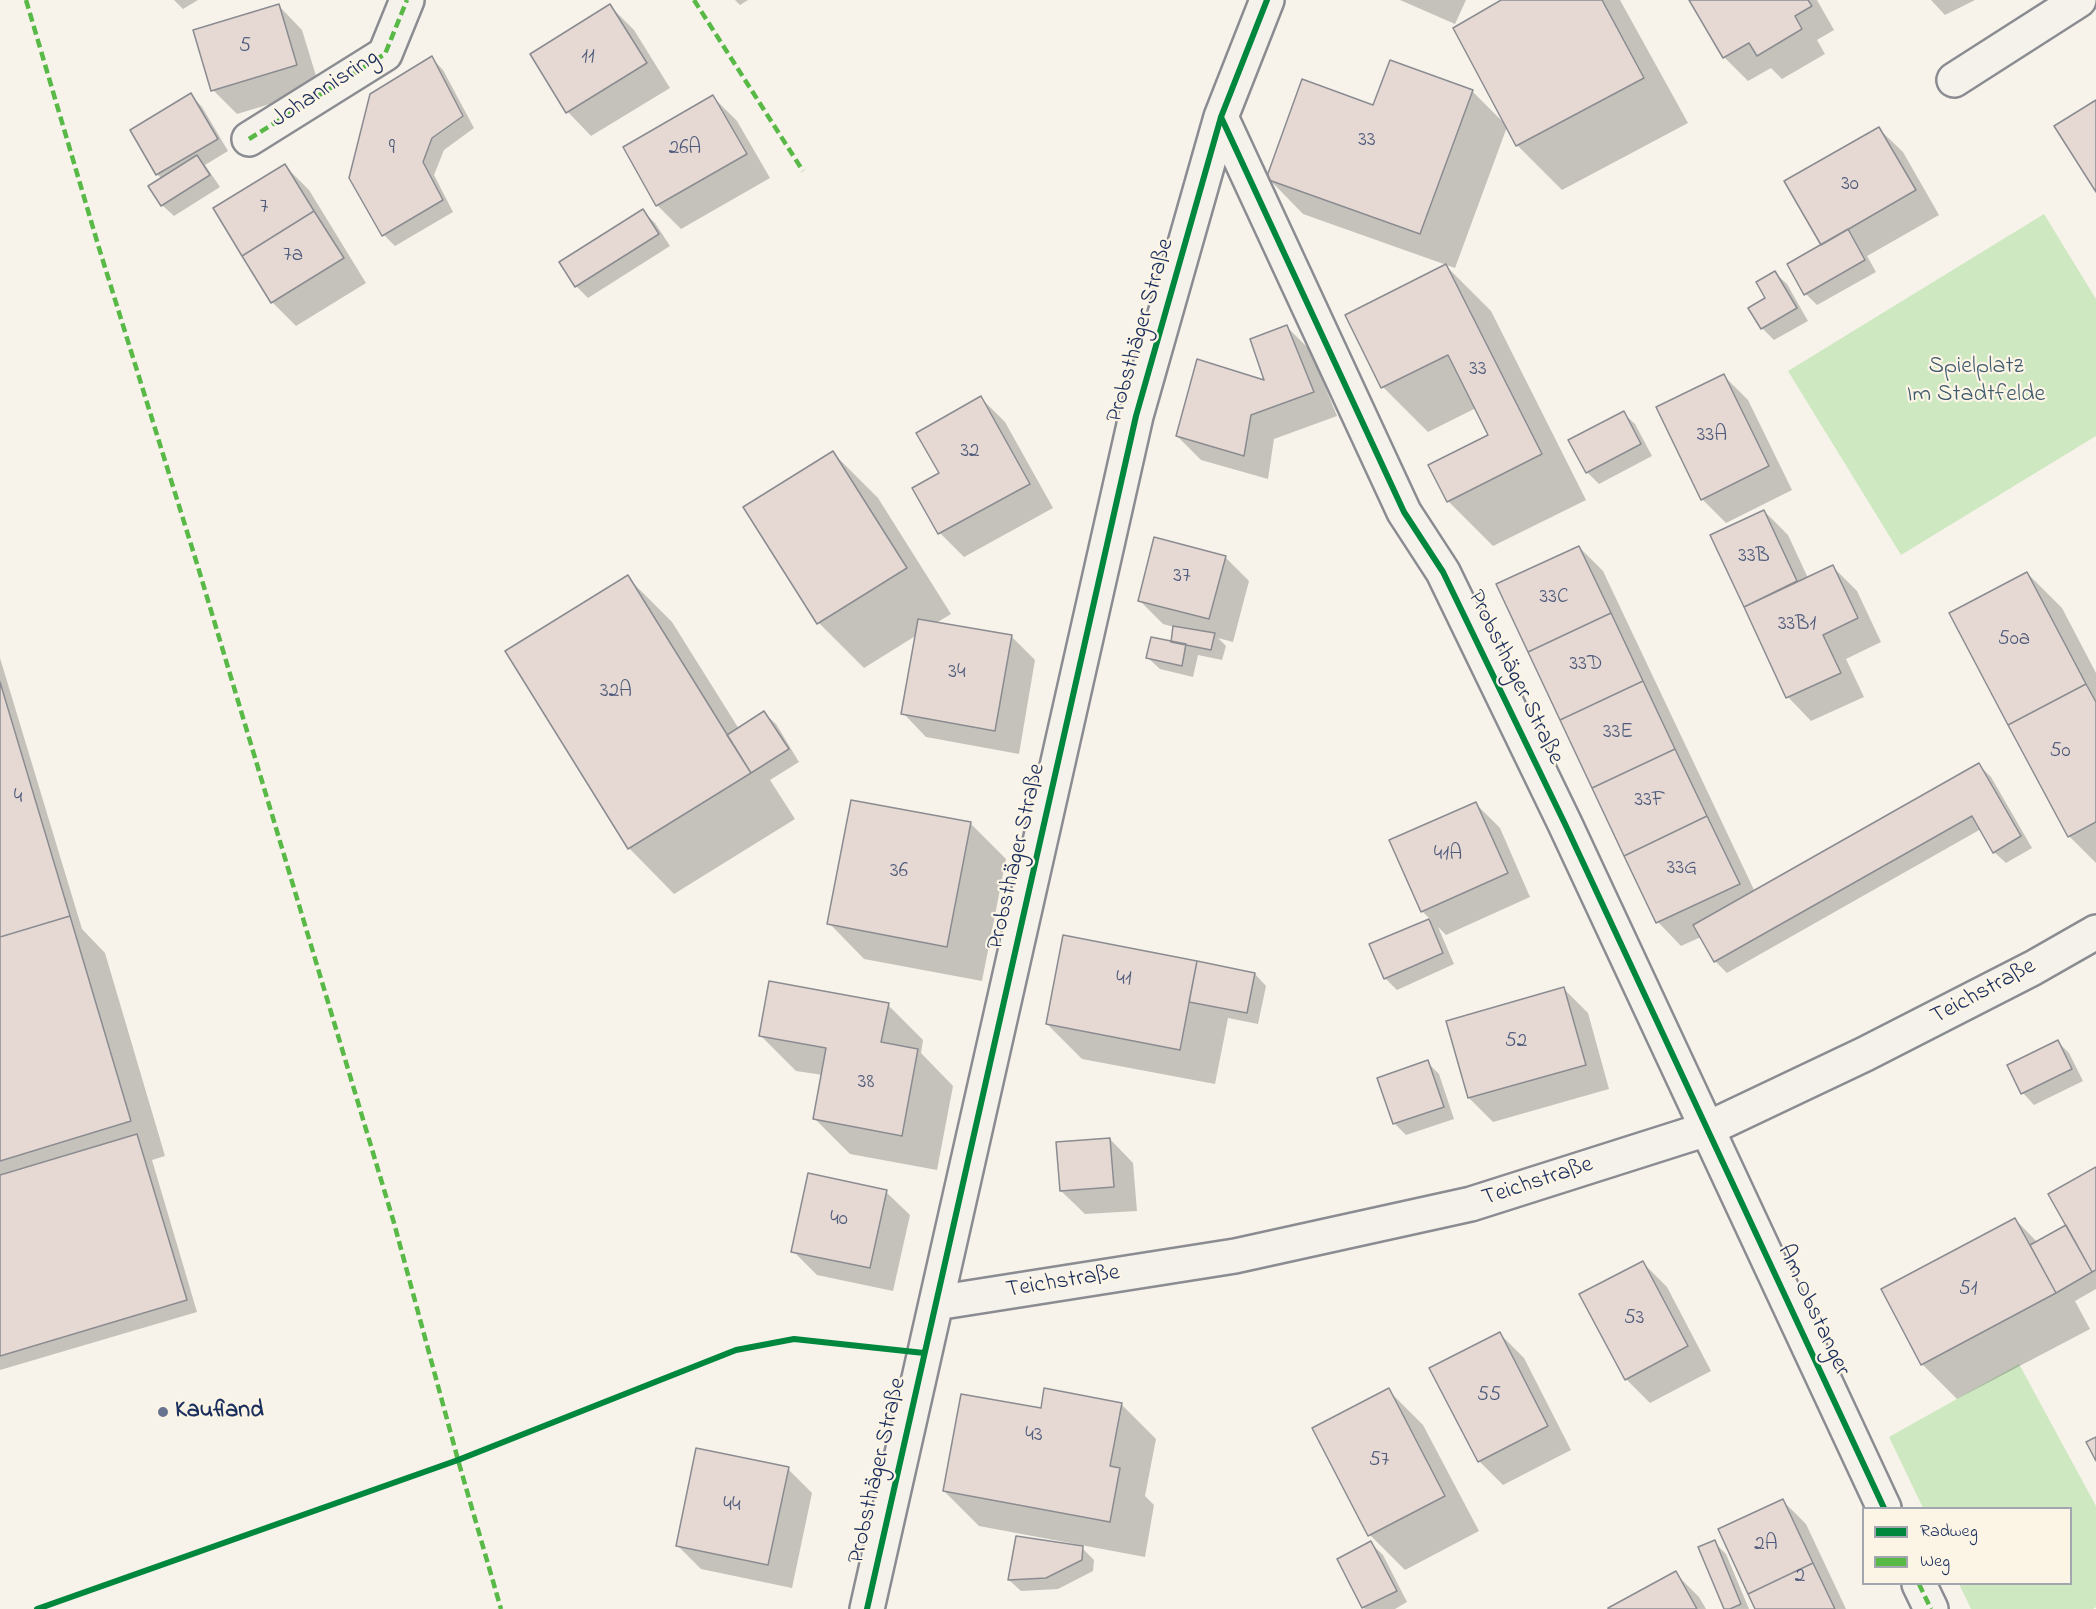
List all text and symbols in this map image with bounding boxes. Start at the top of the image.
house number: 5 [239,35,251,61]
street label: Johannisring [267,45,385,135]
house number: 11 [581,46,595,72]
house number: 33 [1358,129,1376,155]
house number: 9 [389,137,395,163]
house number: 26A [669,137,701,163]
house number: 30 [1841,173,1859,199]
house number: 7 [260,196,268,222]
street label: Probsthäger Straße [1102,236,1182,426]
house number: 7a [283,244,303,270]
park label: Spielplatz Im Stadtfelde [1907,354,2045,410]
house number: 33 [1469,358,1487,384]
house number: 33A [1697,424,1727,450]
house number: 32 [960,440,980,466]
house number: 33B [1738,545,1770,571]
house number: 37 [1173,565,1191,591]
street label: Probsthäger Straße [1459,586,1569,770]
house number: 33C [1540,586,1568,612]
house number: 33B1 [1778,613,1816,639]
house number: 50a [1998,628,2030,654]
house number: 33D [1570,653,1602,679]
house number: 34 [948,661,966,687]
house number: 32A [600,680,632,706]
house number: 33E [1603,721,1633,747]
house number: 50 [2049,740,2071,766]
street label: Probsthäger Straße [983,761,1053,953]
house number: 4 [14,786,22,812]
house number: 33F [1635,789,1665,815]
house number: 41A [1434,843,1462,869]
house number: 33G [1667,857,1697,883]
house number: 36 [890,860,908,886]
street label: Teichstraße [1927,953,2041,1033]
house number: 41 [1116,968,1132,994]
house number: 52 [1505,1030,1527,1056]
house number: 38 [858,1071,874,1097]
street label: Teichstraße [1479,1152,1597,1214]
house number: 40 [830,1208,848,1234]
street label: Am Obstanger [1769,1241,1855,1381]
street label: Teichstraße [1004,1260,1122,1306]
house number: 51 [1959,1278,1977,1304]
house number: 53 [1624,1307,1644,1333]
street label: Probsthäger Straße [844,1375,914,1567]
house number: 55 [1477,1384,1501,1410]
place label: Kaufland [175,1398,264,1426]
marker: Kaufland [156,1405,170,1419]
house number: 43 [1025,1424,1043,1450]
house number: 57 [1369,1449,1389,1475]
house number: 44 [723,1494,741,1520]
legend [1862,1507,2072,1585]
text: Radweg [1920,1519,1978,1545]
house number: 2A [1754,1533,1778,1559]
text: Weg [1920,1549,1950,1575]
house number: 2 [1795,1565,1805,1591]

